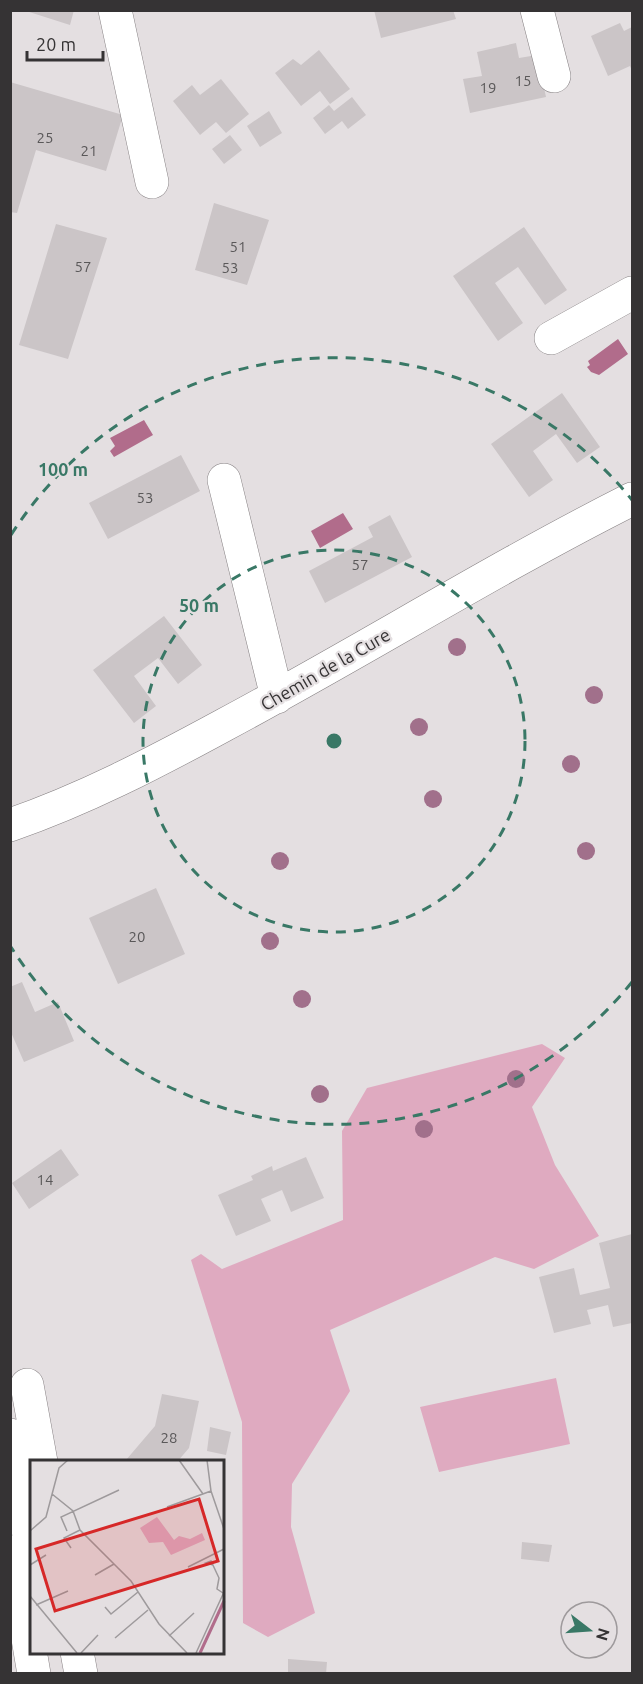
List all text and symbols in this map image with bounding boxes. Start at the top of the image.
scale bar [27,24,104,62]
text: 20 m [36,34,76,54]
house number: 15 [515,72,531,89]
house number: 19 [480,79,496,96]
house number: 25 [37,129,53,146]
house number: 21 [81,142,97,159]
house number: 51 [230,238,246,255]
house number: 57 [75,258,91,275]
house number: 53 [222,259,238,276]
text: 100 m [38,459,88,479]
house number: 53 [137,489,153,506]
house number: 57 [352,556,368,573]
text: 50 m [179,595,219,615]
street label: Chemin de la Cure [257,624,393,714]
centre of rings [324,731,344,751]
house number: 20 [129,928,145,945]
house number: 14 [37,1171,53,1188]
house number: 28 [161,1429,177,1446]
inset map [30,1460,224,1654]
north arrow [559,1600,619,1660]
text: N [593,1626,614,1643]

